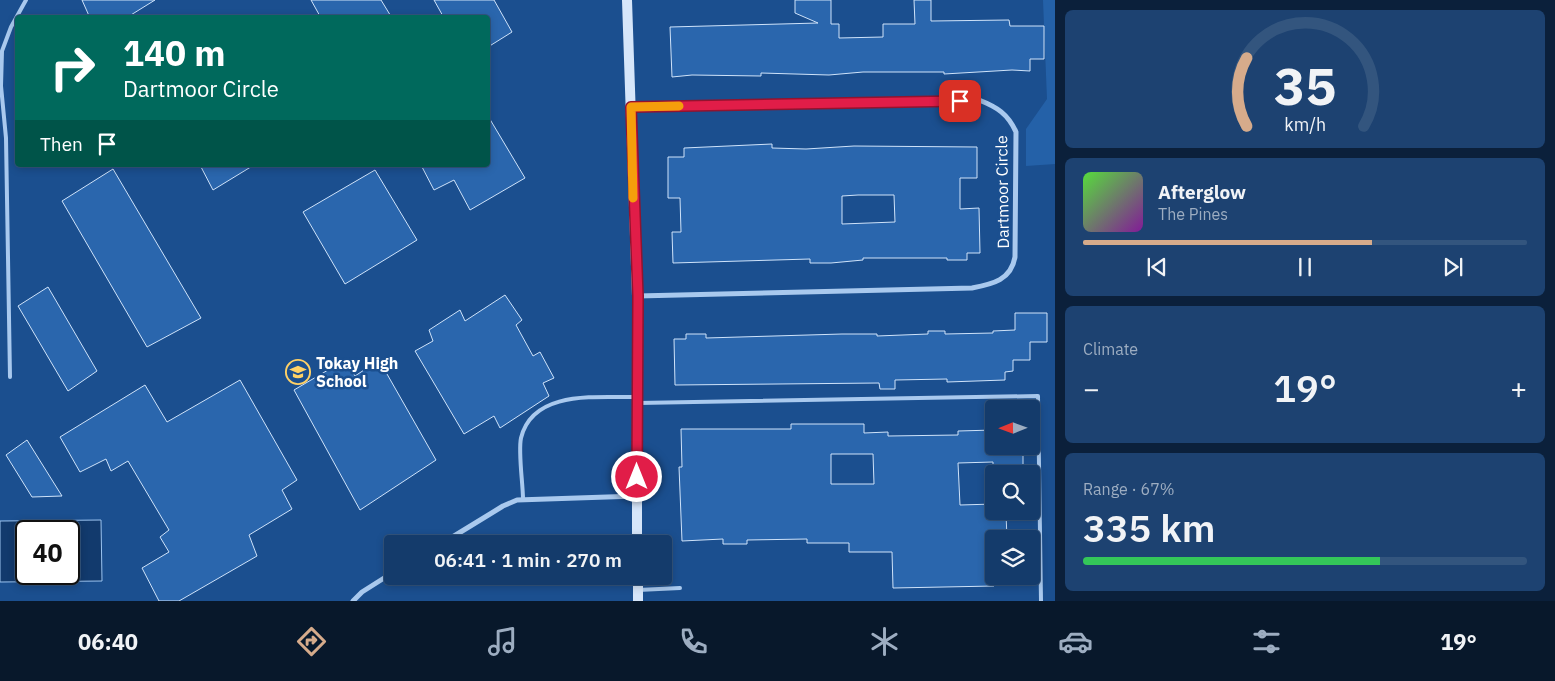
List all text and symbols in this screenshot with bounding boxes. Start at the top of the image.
text: 140 m [123,30,226,76]
icon: right [40,35,105,100]
text: 35 [1274,52,1336,119]
text: Dartmoor Circle [123,74,279,103]
pin [939,80,981,122]
icon: arrive [946,87,974,115]
text: km/h [1284,113,1326,136]
icon: arrive [93,130,121,158]
text: Then [40,132,83,156]
street label: Dartmoor Circle [991,135,1013,249]
text: Afterglow [1158,180,1246,204]
text: The Pines [1158,204,1228,224]
icon: previous [1143,253,1171,281]
icon: pause [1291,253,1319,281]
icon: next [1439,253,1467,281]
text: Climate [1083,339,1138,359]
place label: Tokay High School [316,353,398,391]
school or university icon: Tokay High School [285,359,311,385]
text: 19° [1273,363,1337,412]
text: − [1083,370,1100,407]
text: + [1510,370,1527,407]
north arrow [985,400,1040,455]
map controls [985,400,1040,585]
position arrow [610,450,662,502]
button: search [985,465,1040,520]
text: Range · 67% [1083,479,1175,499]
text: 335 km [1083,503,1215,552]
speed limit sign: 40 [15,520,80,585]
button: layers [985,530,1040,585]
text: 06:41 · 1 min · 270 m [434,548,622,572]
icon: directions [294,624,329,659]
icon: music [485,624,520,659]
icon: phone [676,624,711,659]
icon: climate [867,624,902,659]
icon: car [1058,624,1093,659]
icon: filters [1249,624,1284,659]
text: 06:40 [78,627,138,656]
text: 19° [1440,627,1477,656]

